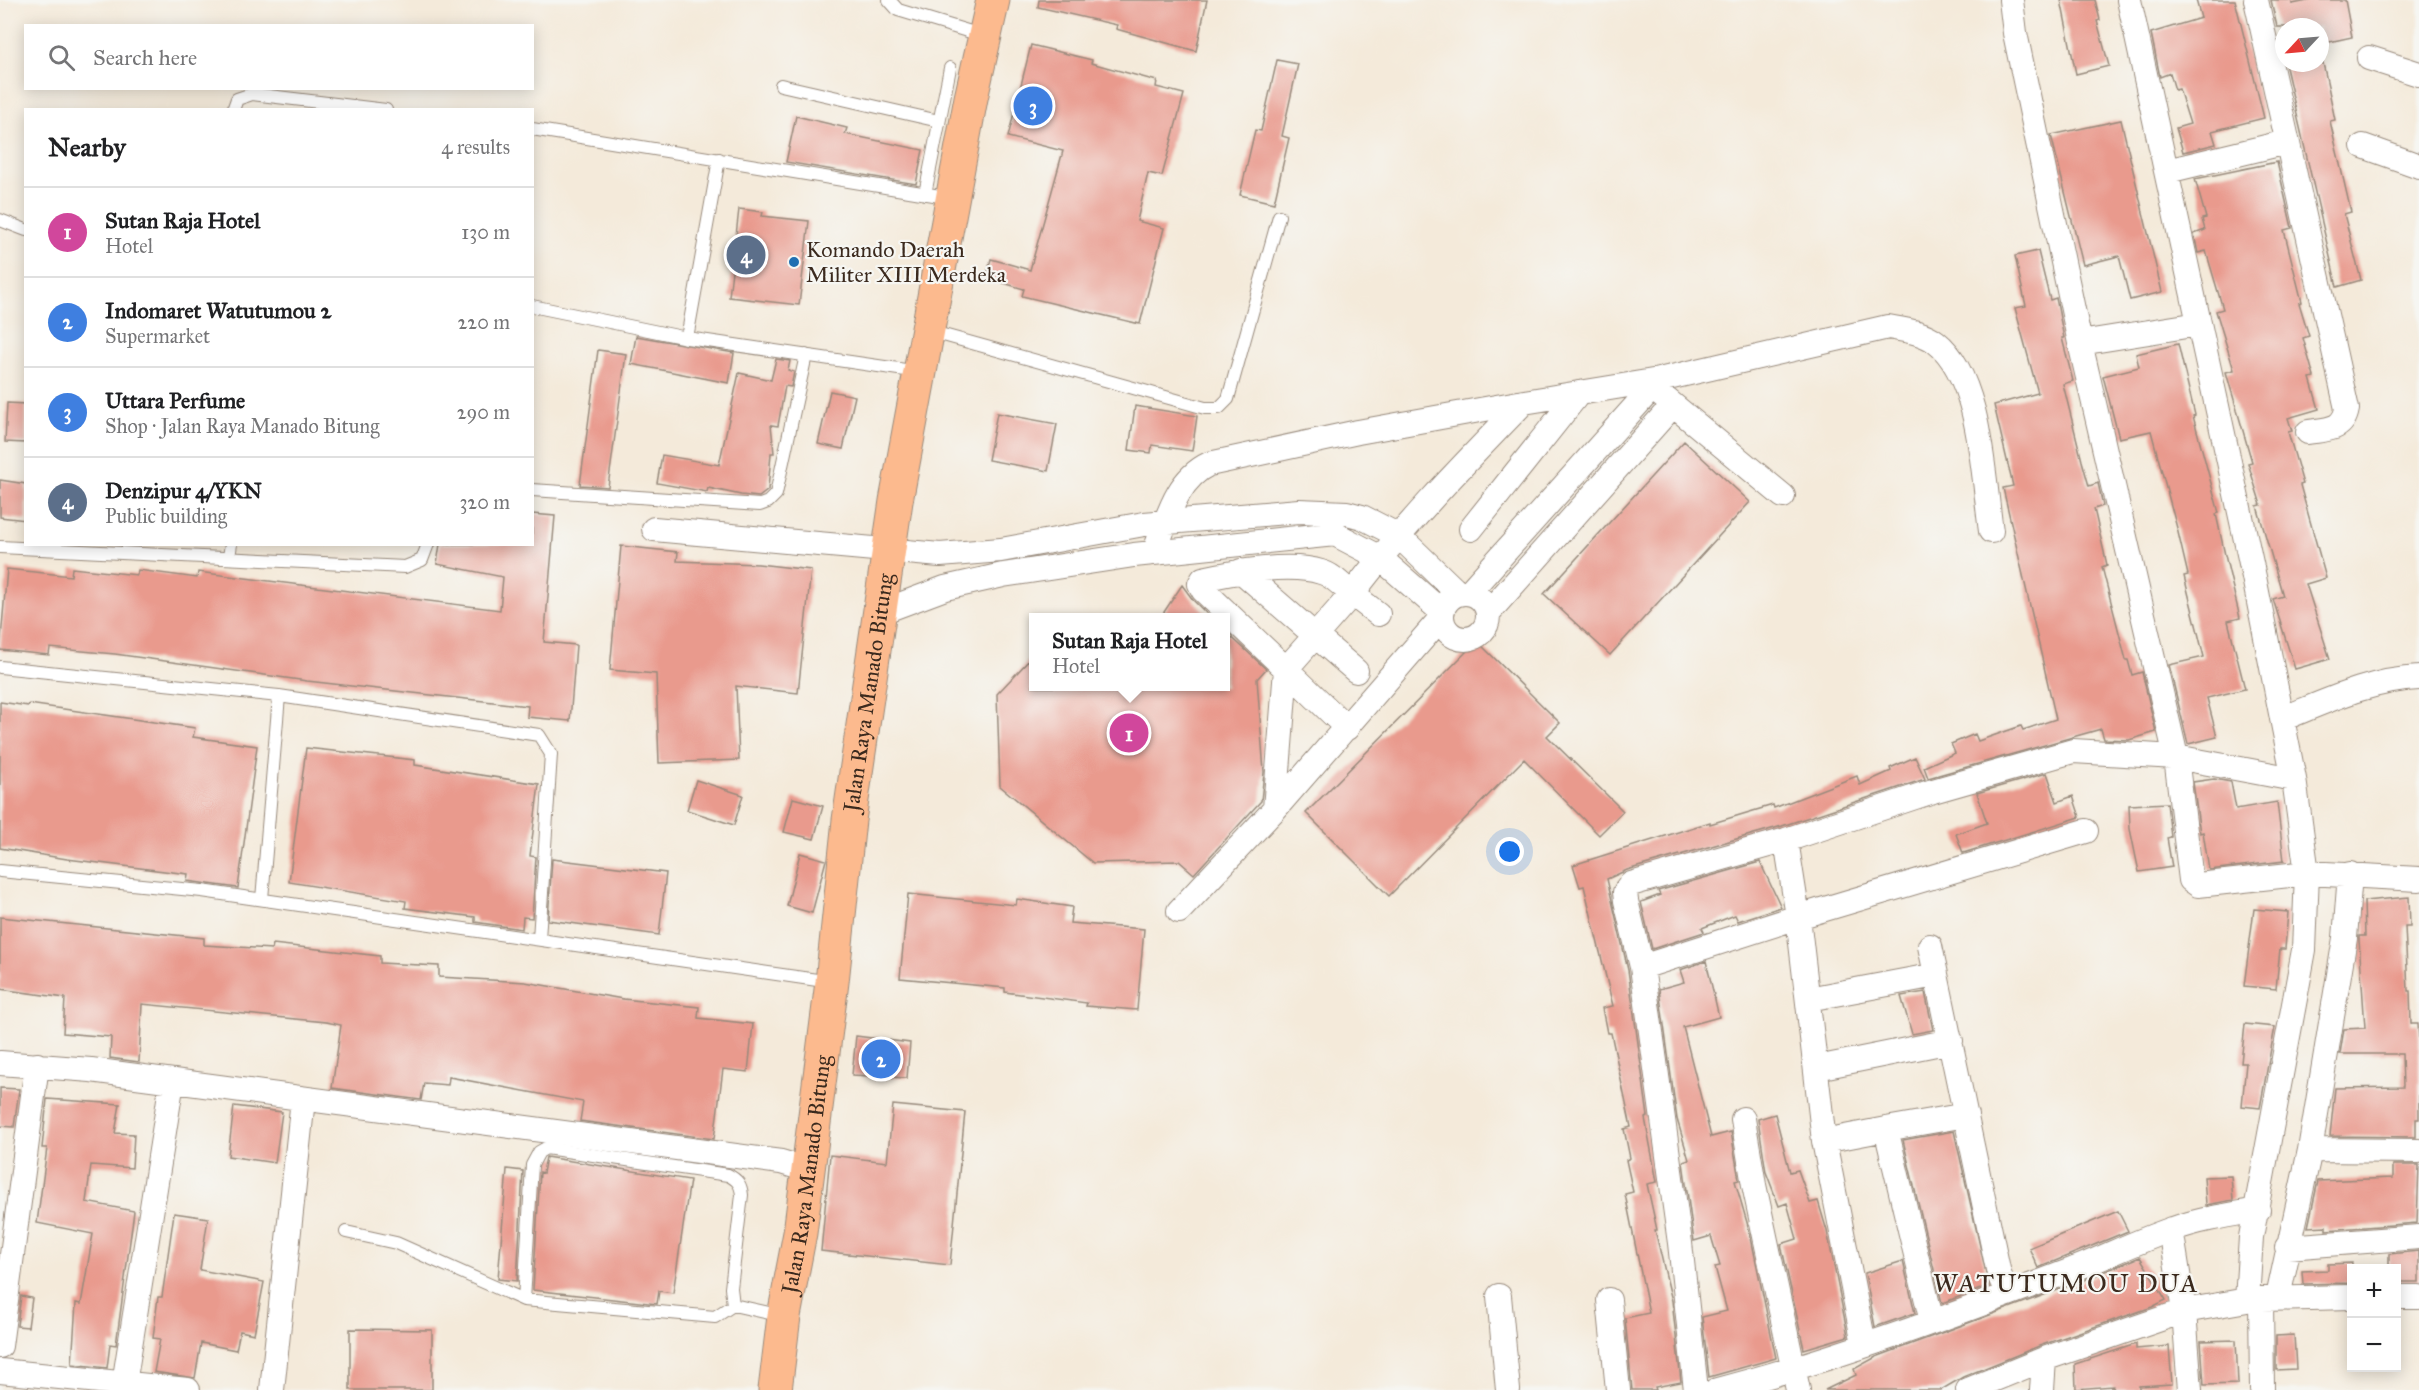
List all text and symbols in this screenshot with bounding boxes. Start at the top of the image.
north arrow [2275,18,2329,72]
search box [24,24,534,90]
icon: search [45,41,78,74]
text: Search here [93,44,197,71]
pin: 3 [1014,84,1052,128]
text: Nearby [48,131,126,163]
text: 4 results [441,135,510,159]
text: Sutan Raja Hotel [105,207,260,234]
text: 1 [64,220,71,244]
text: 130 m [461,220,510,244]
pin: 4 [726,232,766,278]
text: Hotel [105,234,153,258]
place label: Komando Daerah Militer XIII Merdeka [806,236,1007,288]
marker: Komando Daerah Militer XIII Merdeka [787,255,801,269]
text: Indomaret Watutumou 2 [105,297,331,324]
text: 2 [63,310,72,334]
text: 220 m [458,310,510,334]
text: Supermarket [105,324,210,348]
text: Uttara Perfume [105,387,245,414]
text: 3 [64,400,72,424]
text: 290 m [457,400,510,424]
text: Shop · Jalan Raya Manado Bitung [105,414,379,438]
text: Denzipur 4/YKN [105,477,262,504]
text: 4 [62,490,73,514]
text: 320 m [459,490,510,514]
text: Public building [105,504,227,528]
street label: Jalan Raya Manado Bitung [837,571,899,815]
popup [1029,613,1230,691]
text: Sutan Raja Hotel [1052,627,1207,654]
text: Hotel [1052,654,1100,678]
pin: 1 [1110,710,1148,756]
your location [1495,837,1524,866]
pin: 2 [862,1036,900,1082]
street label: Jalan Raya Manado Bitung [775,1053,836,1298]
map controls [2347,1264,2401,1372]
button: + [2347,1264,2401,1318]
district label: WATUTUMOU DUA [1933,1267,2199,1299]
button: − [2347,1318,2401,1372]

